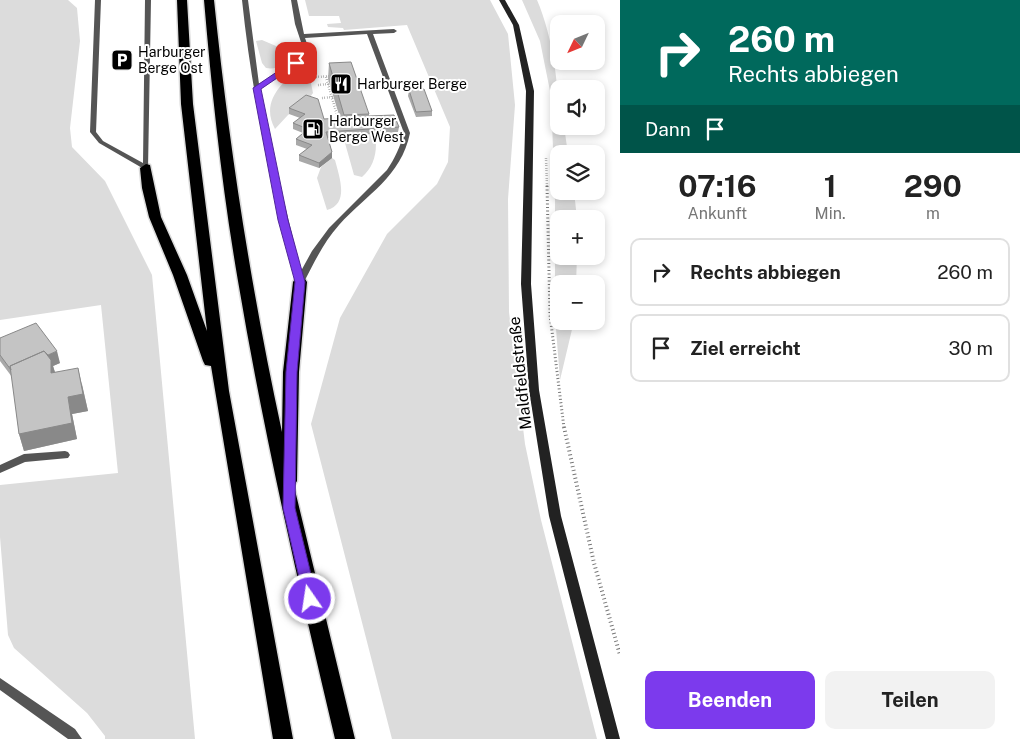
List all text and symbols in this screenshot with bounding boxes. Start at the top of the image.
north arrow [550,15,605,70]
map controls [550,15,605,330]
text: 260 m [728,19,835,60]
icon: right [645,20,710,85]
pin [275,42,317,84]
place label: Harburger Berge Ost [138,44,206,76]
parking icon: Harburger Berge Ost [110,48,134,72]
icon: arrive [282,49,310,77]
text: Rechts abbiegen [728,61,899,87]
restaurant icon: Harburger Berge [329,72,353,96]
place label: Harburger Berge [357,76,467,92]
button: sound [550,80,605,135]
place label: Harburger Berge West [329,113,404,145]
icon: arrive [701,115,729,143]
fuel station icon: Harburger Berge West [301,117,325,141]
text: Dann [645,118,691,140]
button: layers [550,145,605,200]
text: 07:16 [678,168,756,204]
text: 1 [824,168,837,204]
text: 290 [904,168,962,204]
text: Ankunft [687,204,747,223]
text: Min. [815,204,846,223]
text: m [926,204,940,223]
button: + [550,210,605,265]
icon: right [647,258,675,286]
text: Rechts abbiegen [690,261,841,283]
text: 260 m [937,261,993,283]
button: − [550,275,605,330]
street label: Maldfeldstraße [505,315,535,431]
icon: arrive [647,334,675,362]
text: Ziel erreicht [690,337,801,359]
text: 30 m [948,337,993,359]
position arrow [283,572,335,624]
button: Beenden [645,671,815,729]
button: Teilen [825,671,995,729]

